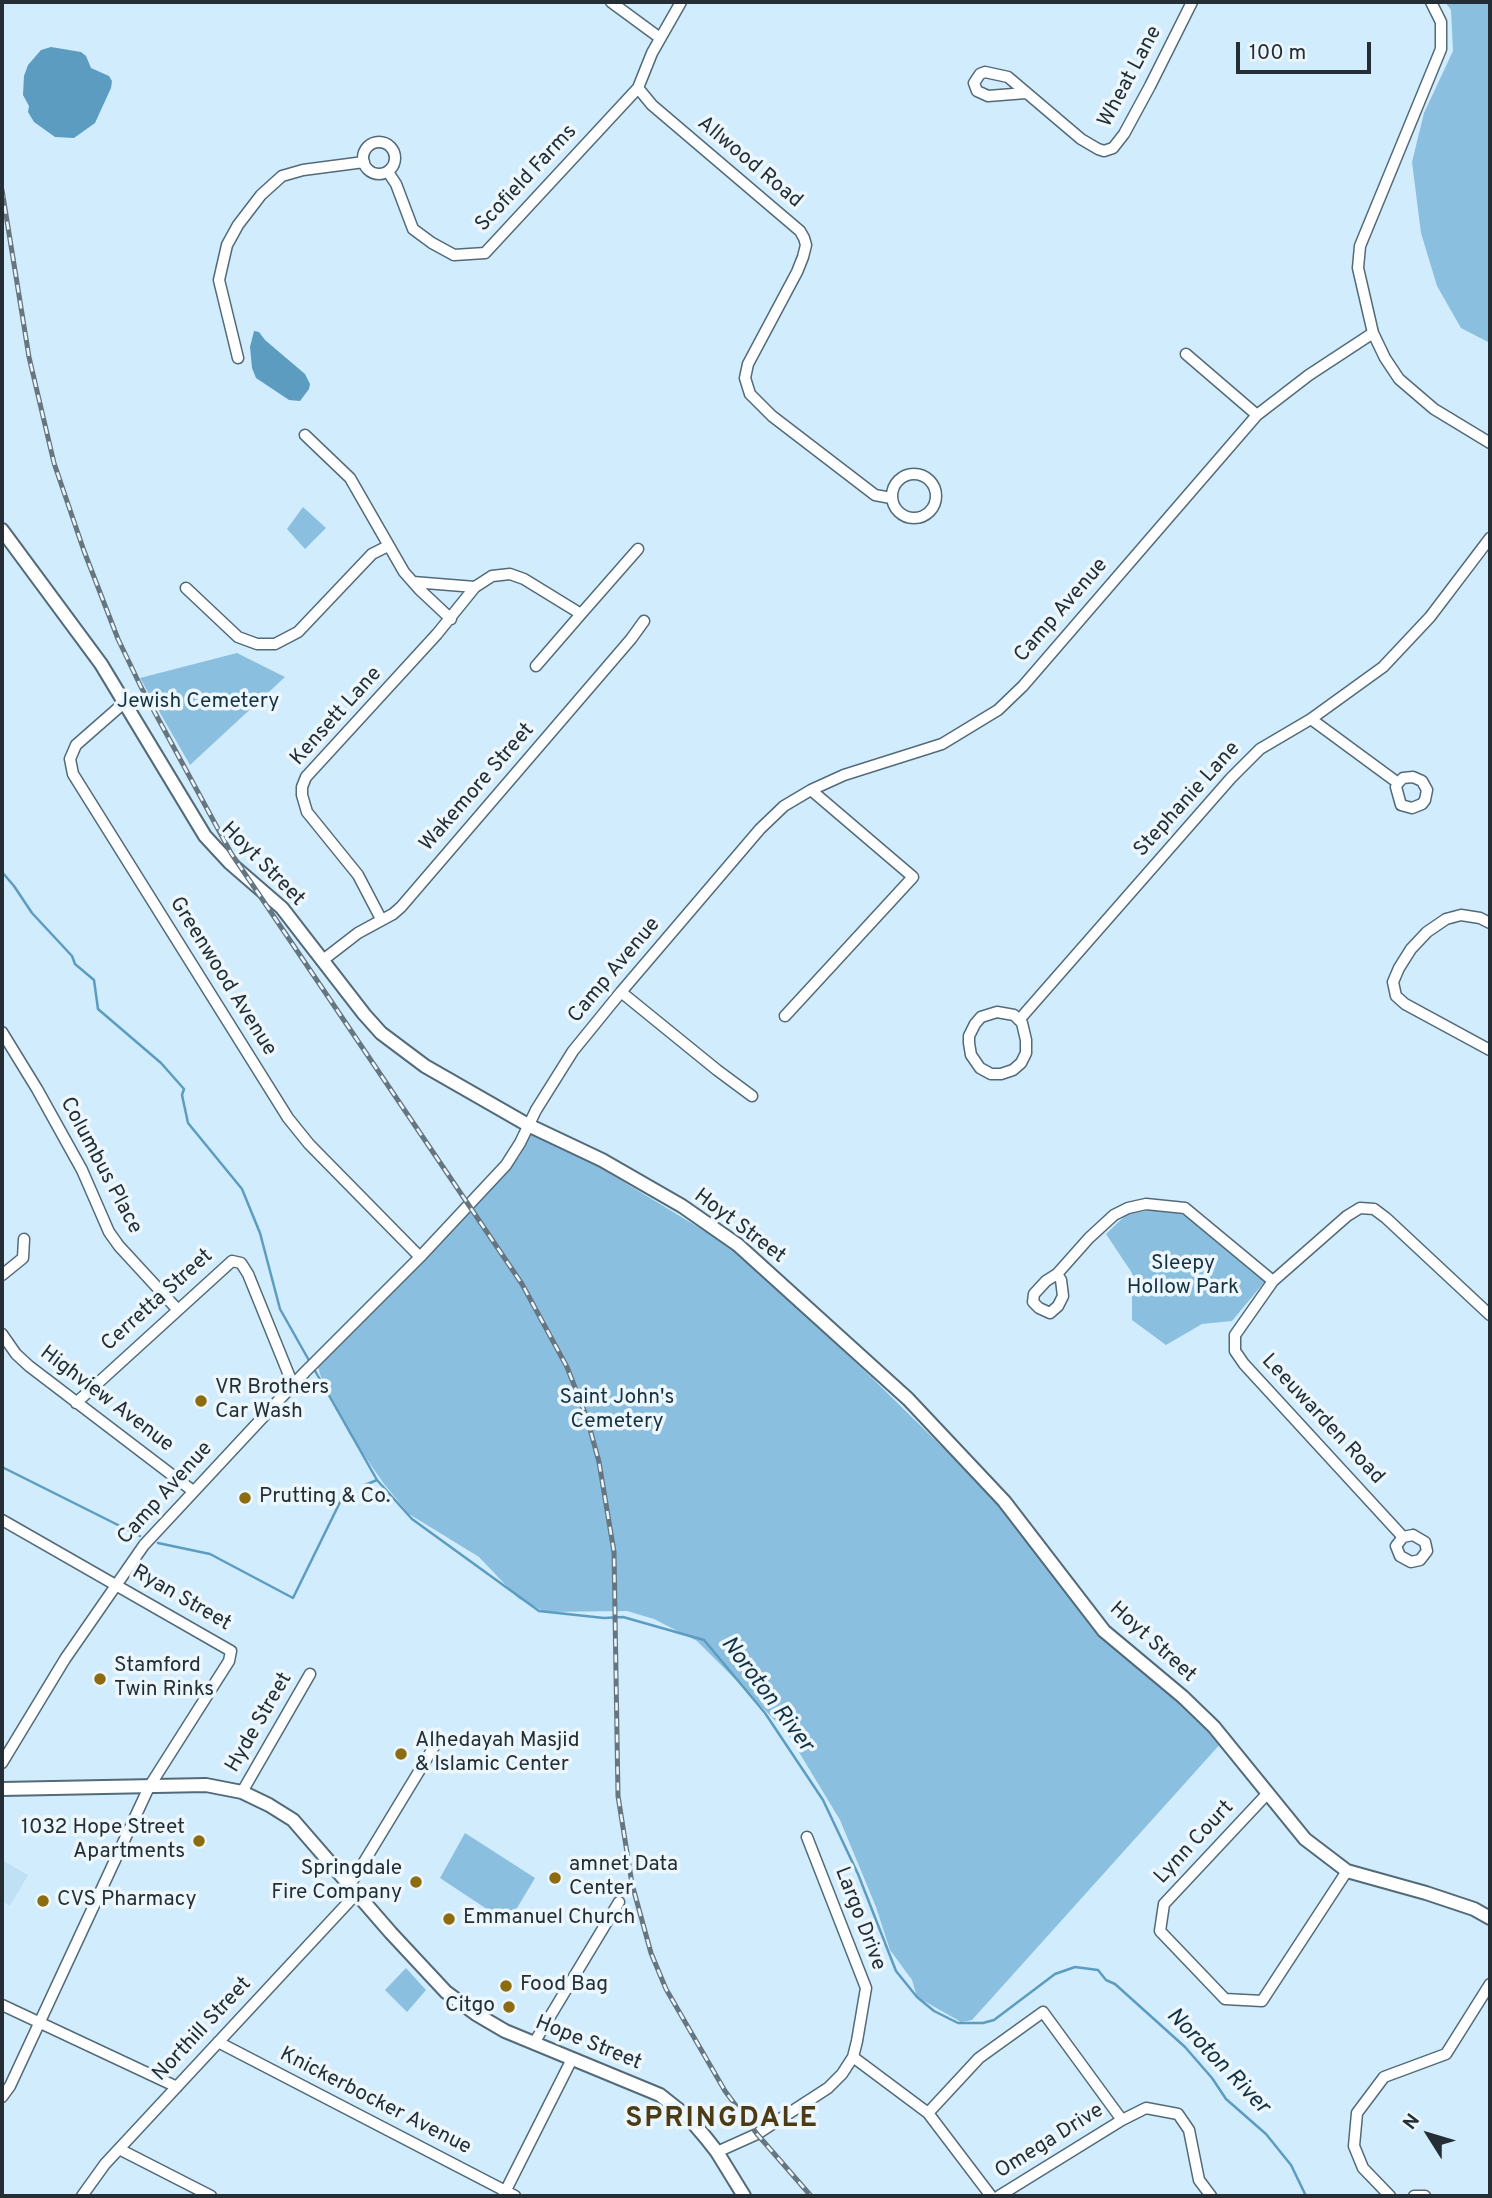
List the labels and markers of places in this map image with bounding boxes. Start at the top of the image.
place label: VR Brothers Car Wash [215,1376,329,1426]
marker: VR Brothers Car Wash [193,1393,209,1409]
place label: Prutting & Co. [259,1485,391,1511]
marker: Prutting & Co. [237,1490,253,1506]
place label: Stamford Twin Rinks [114,1654,214,1704]
marker: Stamford Twin Rinks [92,1671,108,1687]
place label: Alhedayah Masjid & Islamic Center [415,1729,579,1779]
marker: Alhedayah Masjid & Islamic Center [393,1746,409,1762]
place label: 1032 Hope Street Apartments [21,1816,185,1866]
marker: 1032 Hope Street Apartments [191,1833,207,1849]
place label: amnet Data Center [569,1853,678,1903]
place label: Springdale Fire Company [271,1857,402,1907]
marker: amnet Data Center [547,1870,563,1886]
marker: Springdale Fire Company [408,1874,424,1890]
place label: CVS Pharmacy [57,1888,197,1914]
marker: CVS Pharmacy [35,1893,51,1909]
place label: Emmanuel Church [463,1906,635,1932]
marker: Emmanuel Church [441,1911,457,1927]
place label: Food Bag [520,1973,608,1999]
marker: Food Bag [498,1978,514,1994]
place label: Citgo [445,1994,495,2020]
marker: Citgo [501,1999,517,2015]

